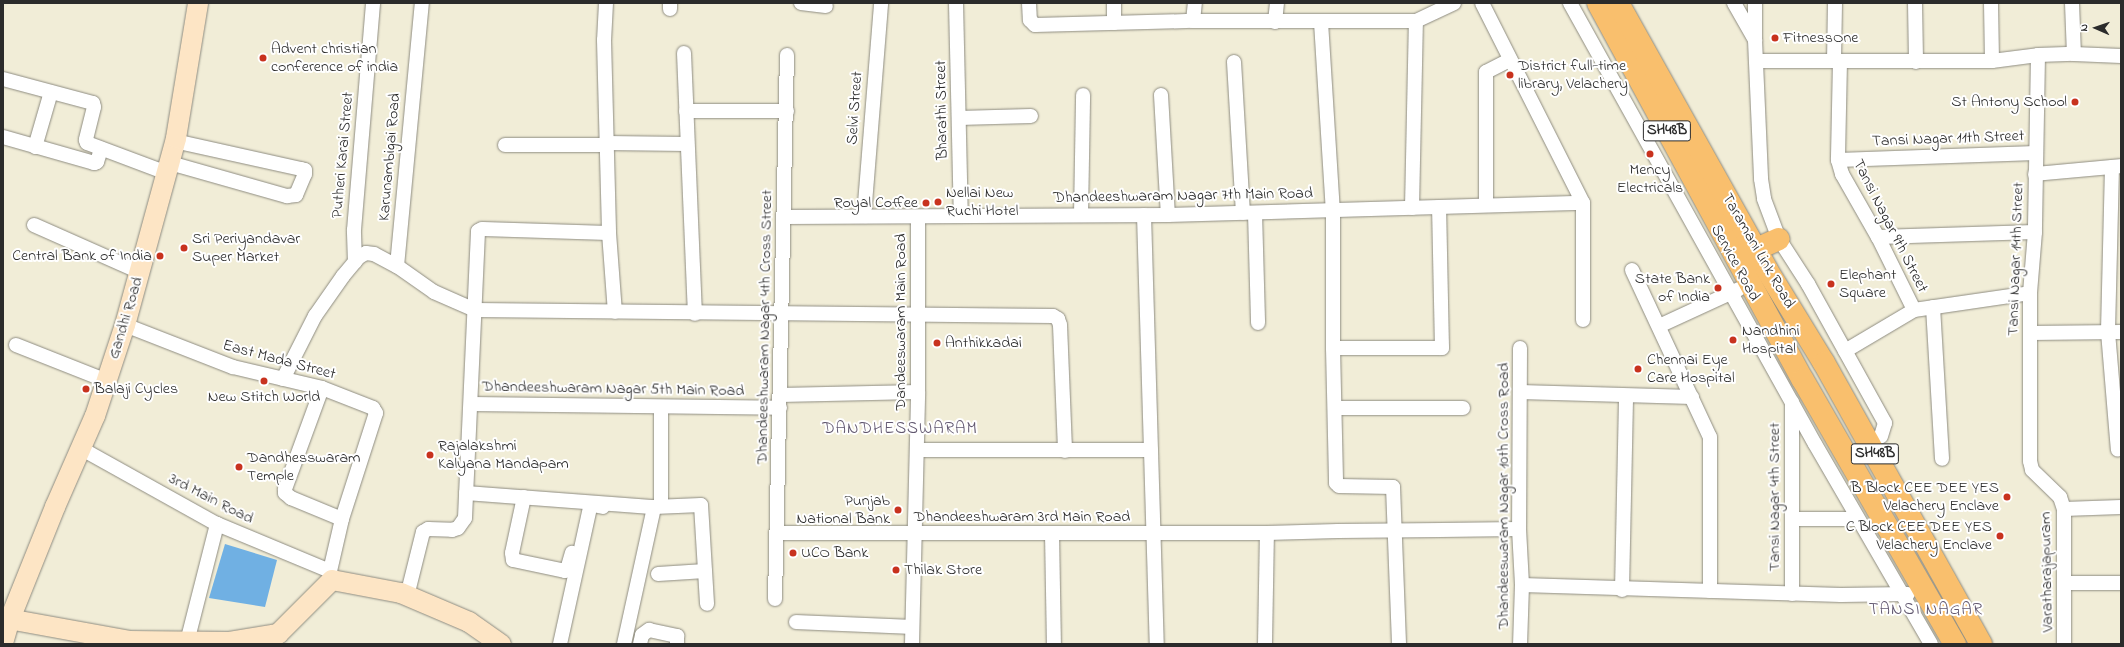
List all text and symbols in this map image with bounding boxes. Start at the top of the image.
north arrow [2076,8,2116,48]
text: N [2076,24,2092,32]
place label: FitnessOne [1783,28,1859,48]
marker: FitnessOne [1770,33,1780,43]
place label: Advent christian conference of india [271,39,398,77]
marker: Advent christian conference of india [258,53,268,63]
place label: District full-time library, Velachery [1518,56,1628,94]
street label: Bharathi Street [932,60,952,160]
marker: District full-time library, Velachery [1505,70,1515,80]
street label: Selvi Street [843,71,867,145]
street label: Putheri Karai Street [328,91,358,219]
street label: Karunambigai Road [375,92,405,222]
place label: St Antony School [1951,92,2067,112]
marker: St Antony School [2070,97,2080,107]
road number: SH48B [1642,118,1692,144]
street label: Tansi Nagar 11th Street [1871,127,2025,151]
marker: Mency Electricals [1645,149,1655,159]
street label: Tansi Nagar 9th Street [1848,156,1932,296]
place label: Mency Electricals [1617,160,1683,198]
street label: Tansi Nagar 14th Street [2004,182,2028,336]
place label: Nellai New Ruchi Hotel [946,183,1018,221]
street label: Dhandeeshwaram Nagar 7th Main Road [1053,184,1313,208]
street label: Dhandeeshwaram Nagar 4th Cross Street [753,190,777,464]
street label: Taramani Link Road [1717,190,1799,312]
place label: Royal Coffee [834,193,918,213]
marker: Nellai New Ruchi Hotel [933,197,943,207]
marker: Royal Coffee [921,198,931,208]
street label: Service Road [1706,221,1764,305]
place label: Sri Periyandavar Super Market [192,229,300,267]
street label: Dandeeswaram Main Road [891,234,911,410]
marker: Sri Periyandavar Super Market [179,243,189,253]
place label: Central Bank of India [12,246,152,266]
marker: Central Bank of India [155,251,165,261]
place label: Elephant Square [1839,265,1896,303]
place label: State Bank of India [1635,269,1710,307]
street label: Gandhi Road [104,275,148,361]
marker: Elephant Square [1826,279,1836,289]
marker: State Bank of India [1713,283,1723,293]
place label: Nandhini Hospital [1742,321,1800,359]
place label: Anthikkadai [945,333,1022,353]
marker: Nandhini Hospital [1727,334,1739,346]
street label: East Mada Street [220,336,338,384]
marker: Anthikkadai [932,338,942,348]
place label: Chennai Eye Care Hospital [1647,350,1735,388]
street label: Dhandeeswaram Nagar 10th Cross Road [1494,363,1514,629]
marker: Chennai Eye Care Hospital [1632,363,1644,375]
marker: New Stitch World [259,376,269,386]
street label: Dhandeeshwaram Nagar 5th Main Road [482,377,744,401]
place label: Balaji Cycles [94,379,178,399]
marker: Balaji Cycles [81,384,91,394]
place label: New Stitch World [208,387,320,407]
district label: DANDHESSWARAM [822,419,978,439]
street label: Tansi Nagar 4th Street [1765,423,1785,571]
place label: Rajalakshmi Kalyana Mandapam [438,436,569,474]
road number: SH48B [1850,441,1900,467]
place label: Dandhesswaram Temple [247,448,360,486]
marker: Rajalakshmi Kalyana Mandapam [425,450,435,460]
marker: Dandhesswaram Temple [234,462,244,472]
street label: 3rd Main Road [165,469,257,529]
place label: B Block CEE DEE YES Velachery Enclave [1851,478,1999,516]
place label: Punjab National Bank [796,491,890,529]
marker: B Block CEE DEE YES Velachery Enclave [2002,492,2012,502]
marker: Punjab National Bank [893,505,903,515]
street label: Dhandeeshwaram 3rd Main Road [914,507,1130,527]
street label: Varatharajapuram [2036,512,2058,632]
place label: C Block CEE DEE YES Velachery Enclave [1846,517,1992,555]
marker: C Block CEE DEE YES Velachery Enclave [1995,531,2005,541]
place label: UCO Bank [801,543,868,563]
marker: UCO Bank [788,548,798,558]
place label: Thilak Store [904,560,982,580]
marker: Thilak Store [891,565,901,575]
district label: TANSI NAGAR [1869,600,1983,620]

